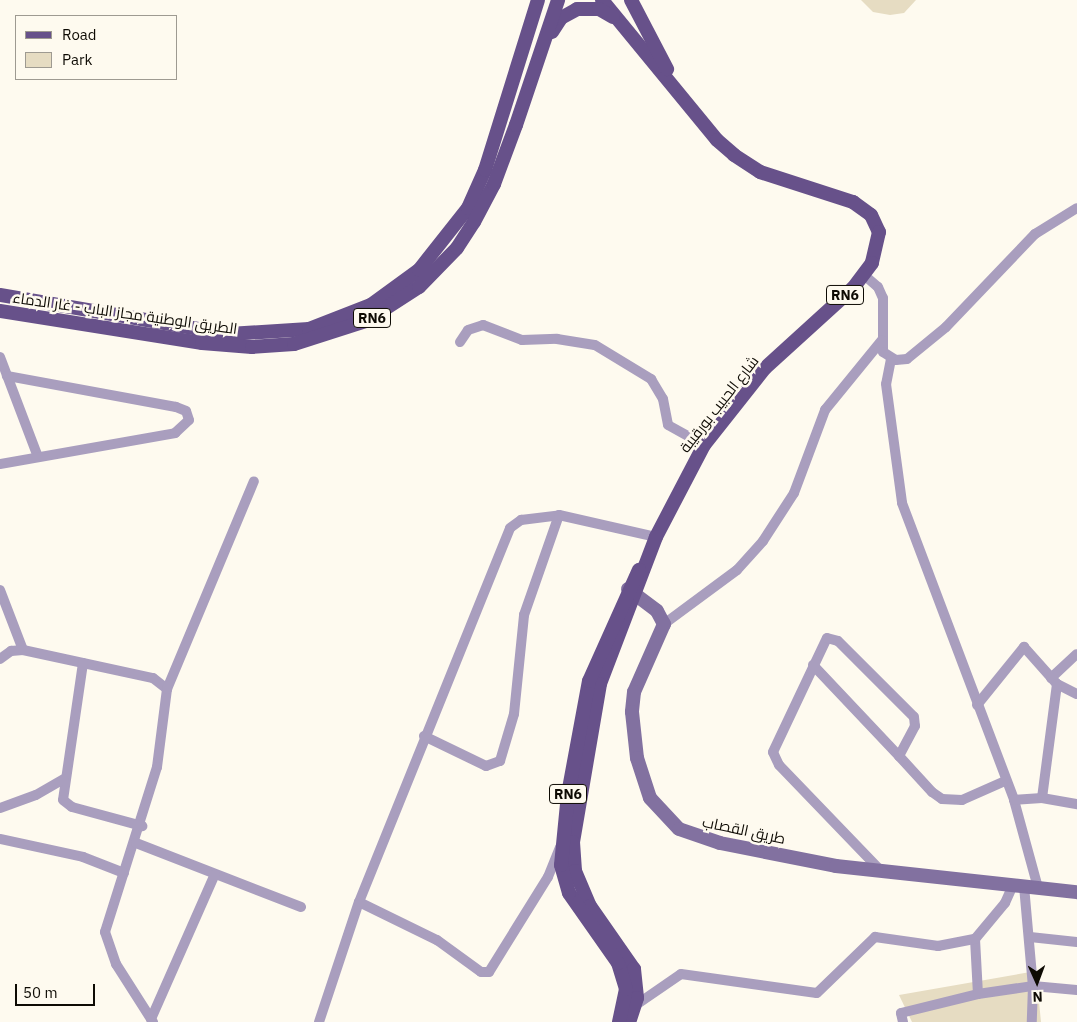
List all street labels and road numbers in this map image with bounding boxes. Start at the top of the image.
road number: RN6 [825,284,865,306]
street label: الطريق الوطنية مجاز الباب - غار الدماء [11,288,239,338]
road number: RN6 [352,306,392,330]
street label: شارع الحبيب بورقيبة [676,352,762,456]
road number: RN6 [548,782,588,806]
street label: طريق القصاب [701,812,787,848]

